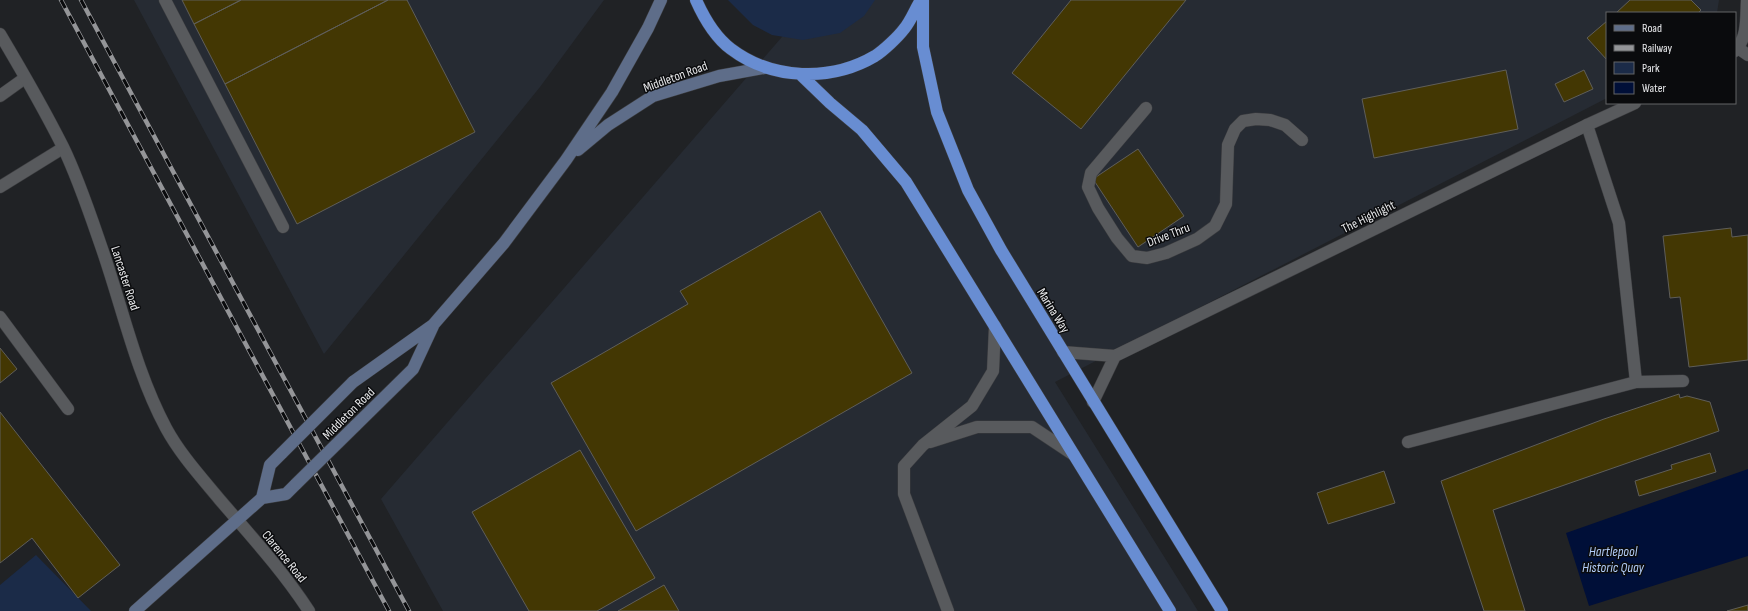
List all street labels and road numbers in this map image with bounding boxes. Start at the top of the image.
street label: Middleton Road [641,58,710,96]
street label: The Highlight [1339,197,1398,237]
street label: Drive Thru [1145,219,1192,250]
street label: Lancaster Road [107,244,143,312]
street label: Marina Way [1033,285,1073,336]
street label: Middleton Road [319,384,378,443]
street label: Clarence Road [258,527,310,586]

